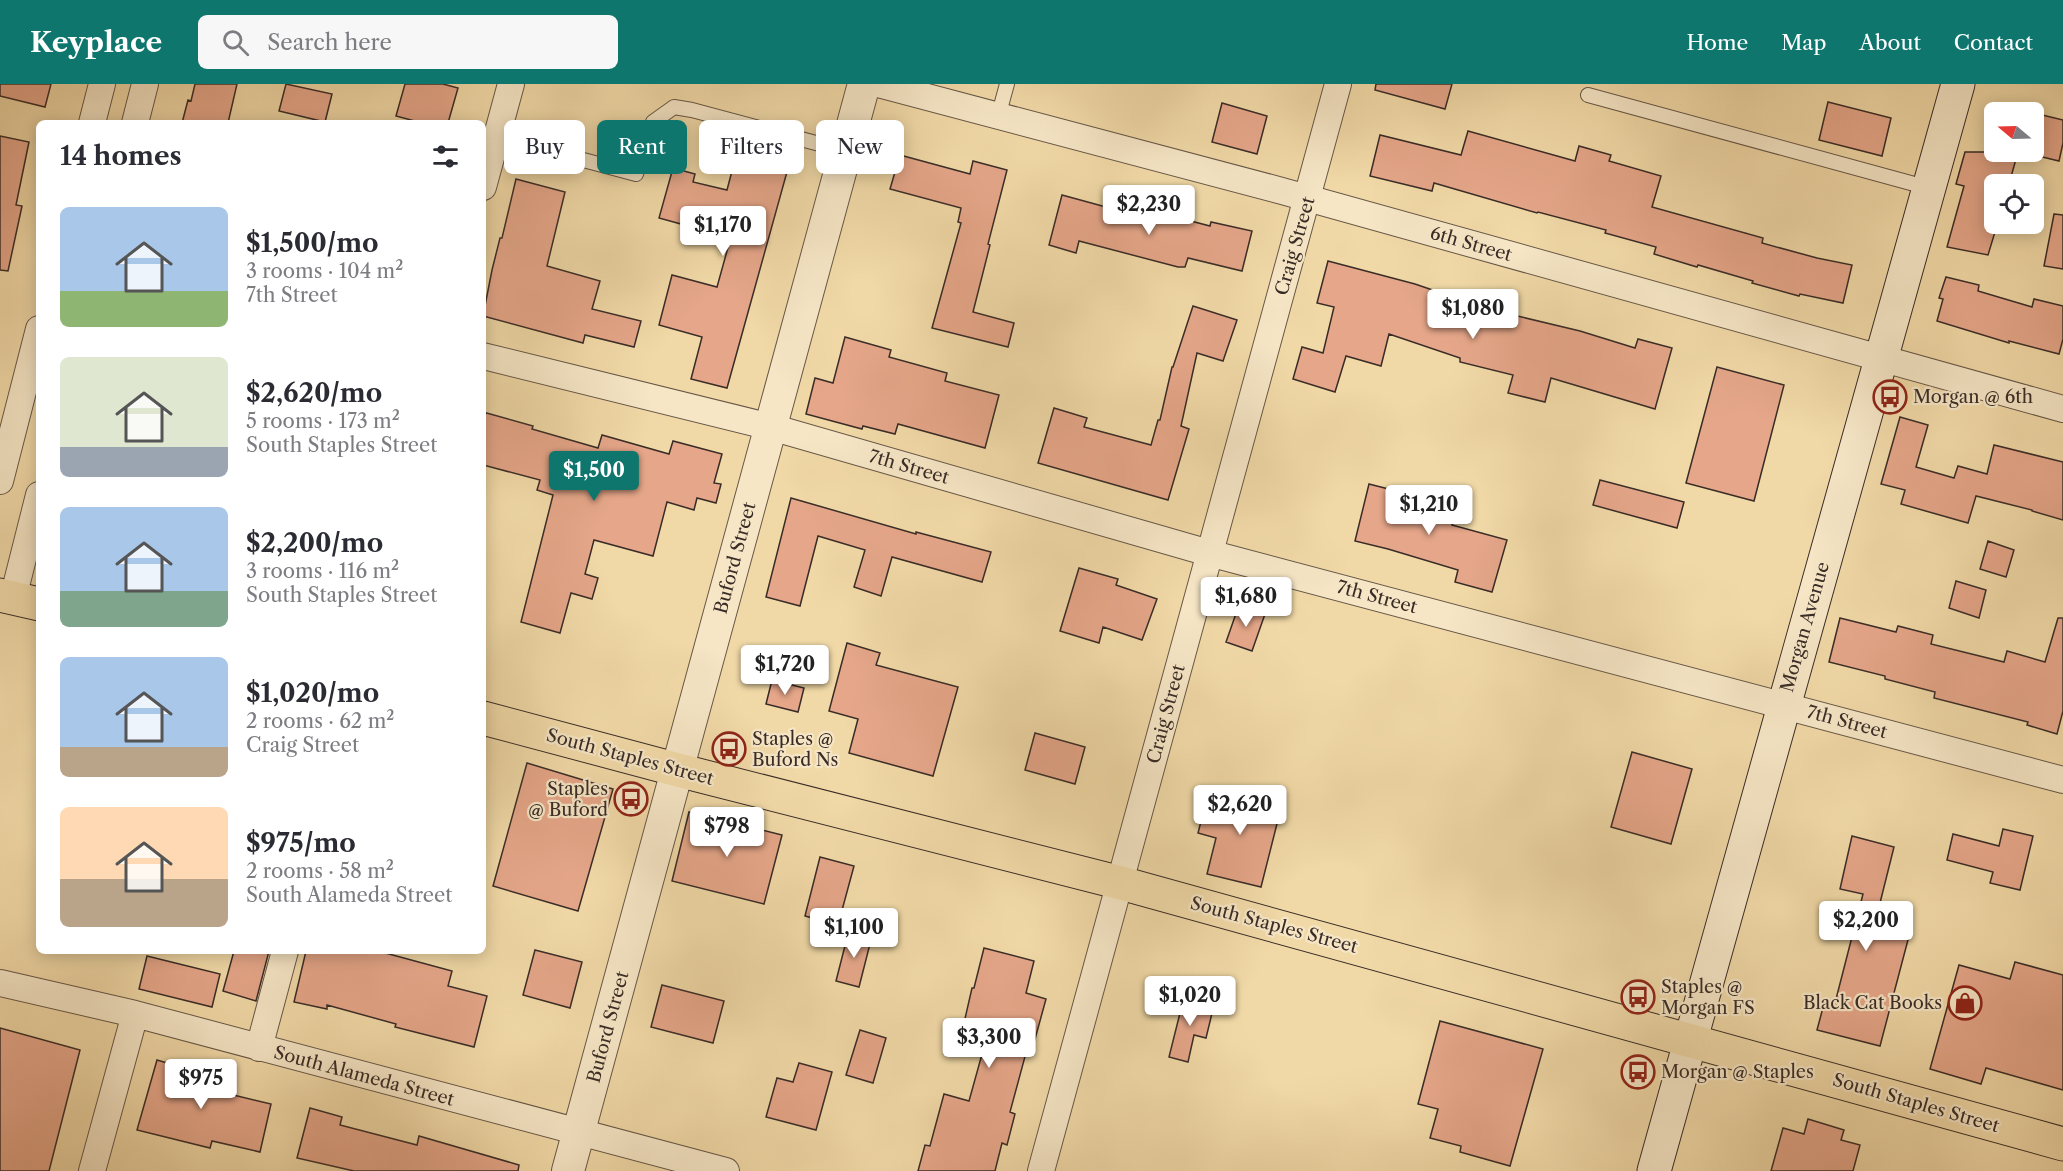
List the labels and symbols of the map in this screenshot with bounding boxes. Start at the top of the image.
north arrow [1984,102,2044,162]
pin: $2,230 [1100,185,1198,236]
street label: Craig Street [1270,193,1320,298]
pin: $1,170 [674,206,772,257]
street label: 6th Street [1428,222,1515,266]
pin: $1,080 [1424,289,1522,340]
bus stop icon: Morgan @ 6th [1872,379,1908,415]
place label: Morgan @ 6th [1913,386,2033,408]
street label: 7th Street [866,445,952,489]
pin: $1,500 [545,451,643,502]
pin: $1,210 [1380,485,1478,536]
street label: Buford Street [709,499,761,616]
street label: Morgan Avenue [1776,559,1834,695]
street label: 7th Street [1334,576,1420,618]
pin: $1,680 [1197,577,1295,628]
pin: $1,720 [736,645,834,696]
street label: Craig Street [1142,661,1190,766]
street label: 7th Street [1804,701,1890,743]
street label: South Staples Street [544,724,717,790]
place label: Staples @ Buford Ns [752,728,838,771]
bus stop icon: Staples @ Buford Ns [711,731,747,767]
place label: Staples @ Buford [528,778,608,821]
bus stop icon: Staples @ Buford [613,781,649,817]
pin: $2,620 [1191,785,1289,836]
pin: $798 [691,807,763,858]
street label: South Staples Street [1188,892,1361,958]
pin: $2,200 [1817,901,1915,952]
pin: $1,100 [805,908,903,959]
street label: Buford Street [582,968,634,1085]
pin: $1,020 [1141,976,1239,1027]
place label: Staples @ Morgan FS [1661,976,1755,1019]
bus stop icon: Staples @ Morgan FS [1620,979,1656,1015]
shop icon: Black Cat Books [1947,985,1983,1021]
place label: Black Cat Books [1803,992,1942,1014]
pin: $3,300 [940,1018,1038,1069]
street label: South Alameda Street [271,1041,457,1111]
bus stop icon: Morgan @ Staples [1620,1054,1656,1090]
pin: $975 [165,1059,237,1110]
place label: Morgan @ Staples [1661,1061,1814,1083]
street label: South Staples Street [1830,1069,2002,1137]

